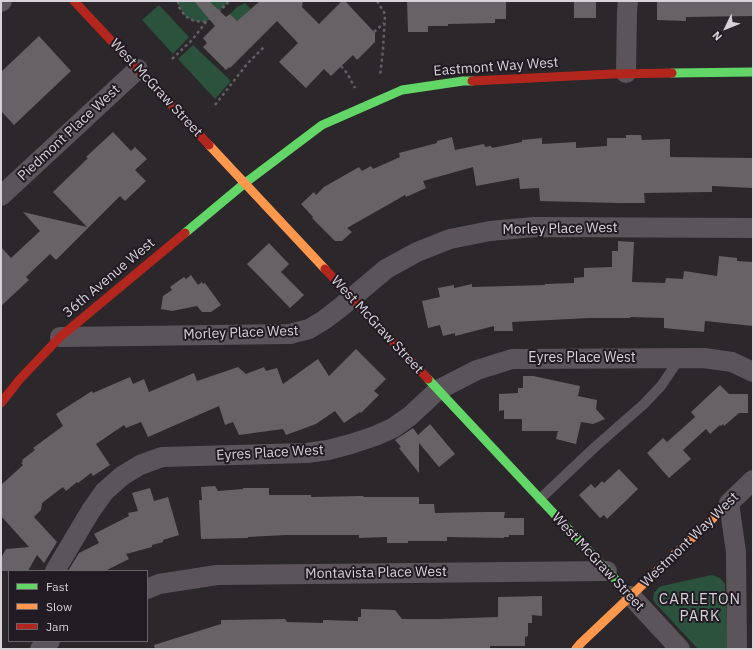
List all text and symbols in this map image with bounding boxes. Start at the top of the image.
north arrow [706,8,746,48]
text: N [709,28,725,44]
street label: West McGraw Street [106,35,206,141]
street label: Eastmont Way West [433,54,559,80]
street label: Piedmont Place West [15,81,123,185]
street label: Morley Place West [502,220,618,238]
street label: 36th Avenue West [60,235,158,321]
street label: West McGraw Street [327,272,427,378]
street label: Morley Place West [183,323,299,343]
street label: Eyres Place West [528,350,636,366]
street label: Eyres Place West [216,442,324,464]
street label: Westmont Way West [638,489,742,591]
street label: West McGraw Street [548,509,648,615]
street label: Montavista Place West [305,563,447,583]
legend [8,570,148,642]
text: Fast [46,579,69,594]
district label: CARLETON PARK [659,591,741,626]
text: Slow [46,599,72,614]
text: Jam [46,619,69,634]

